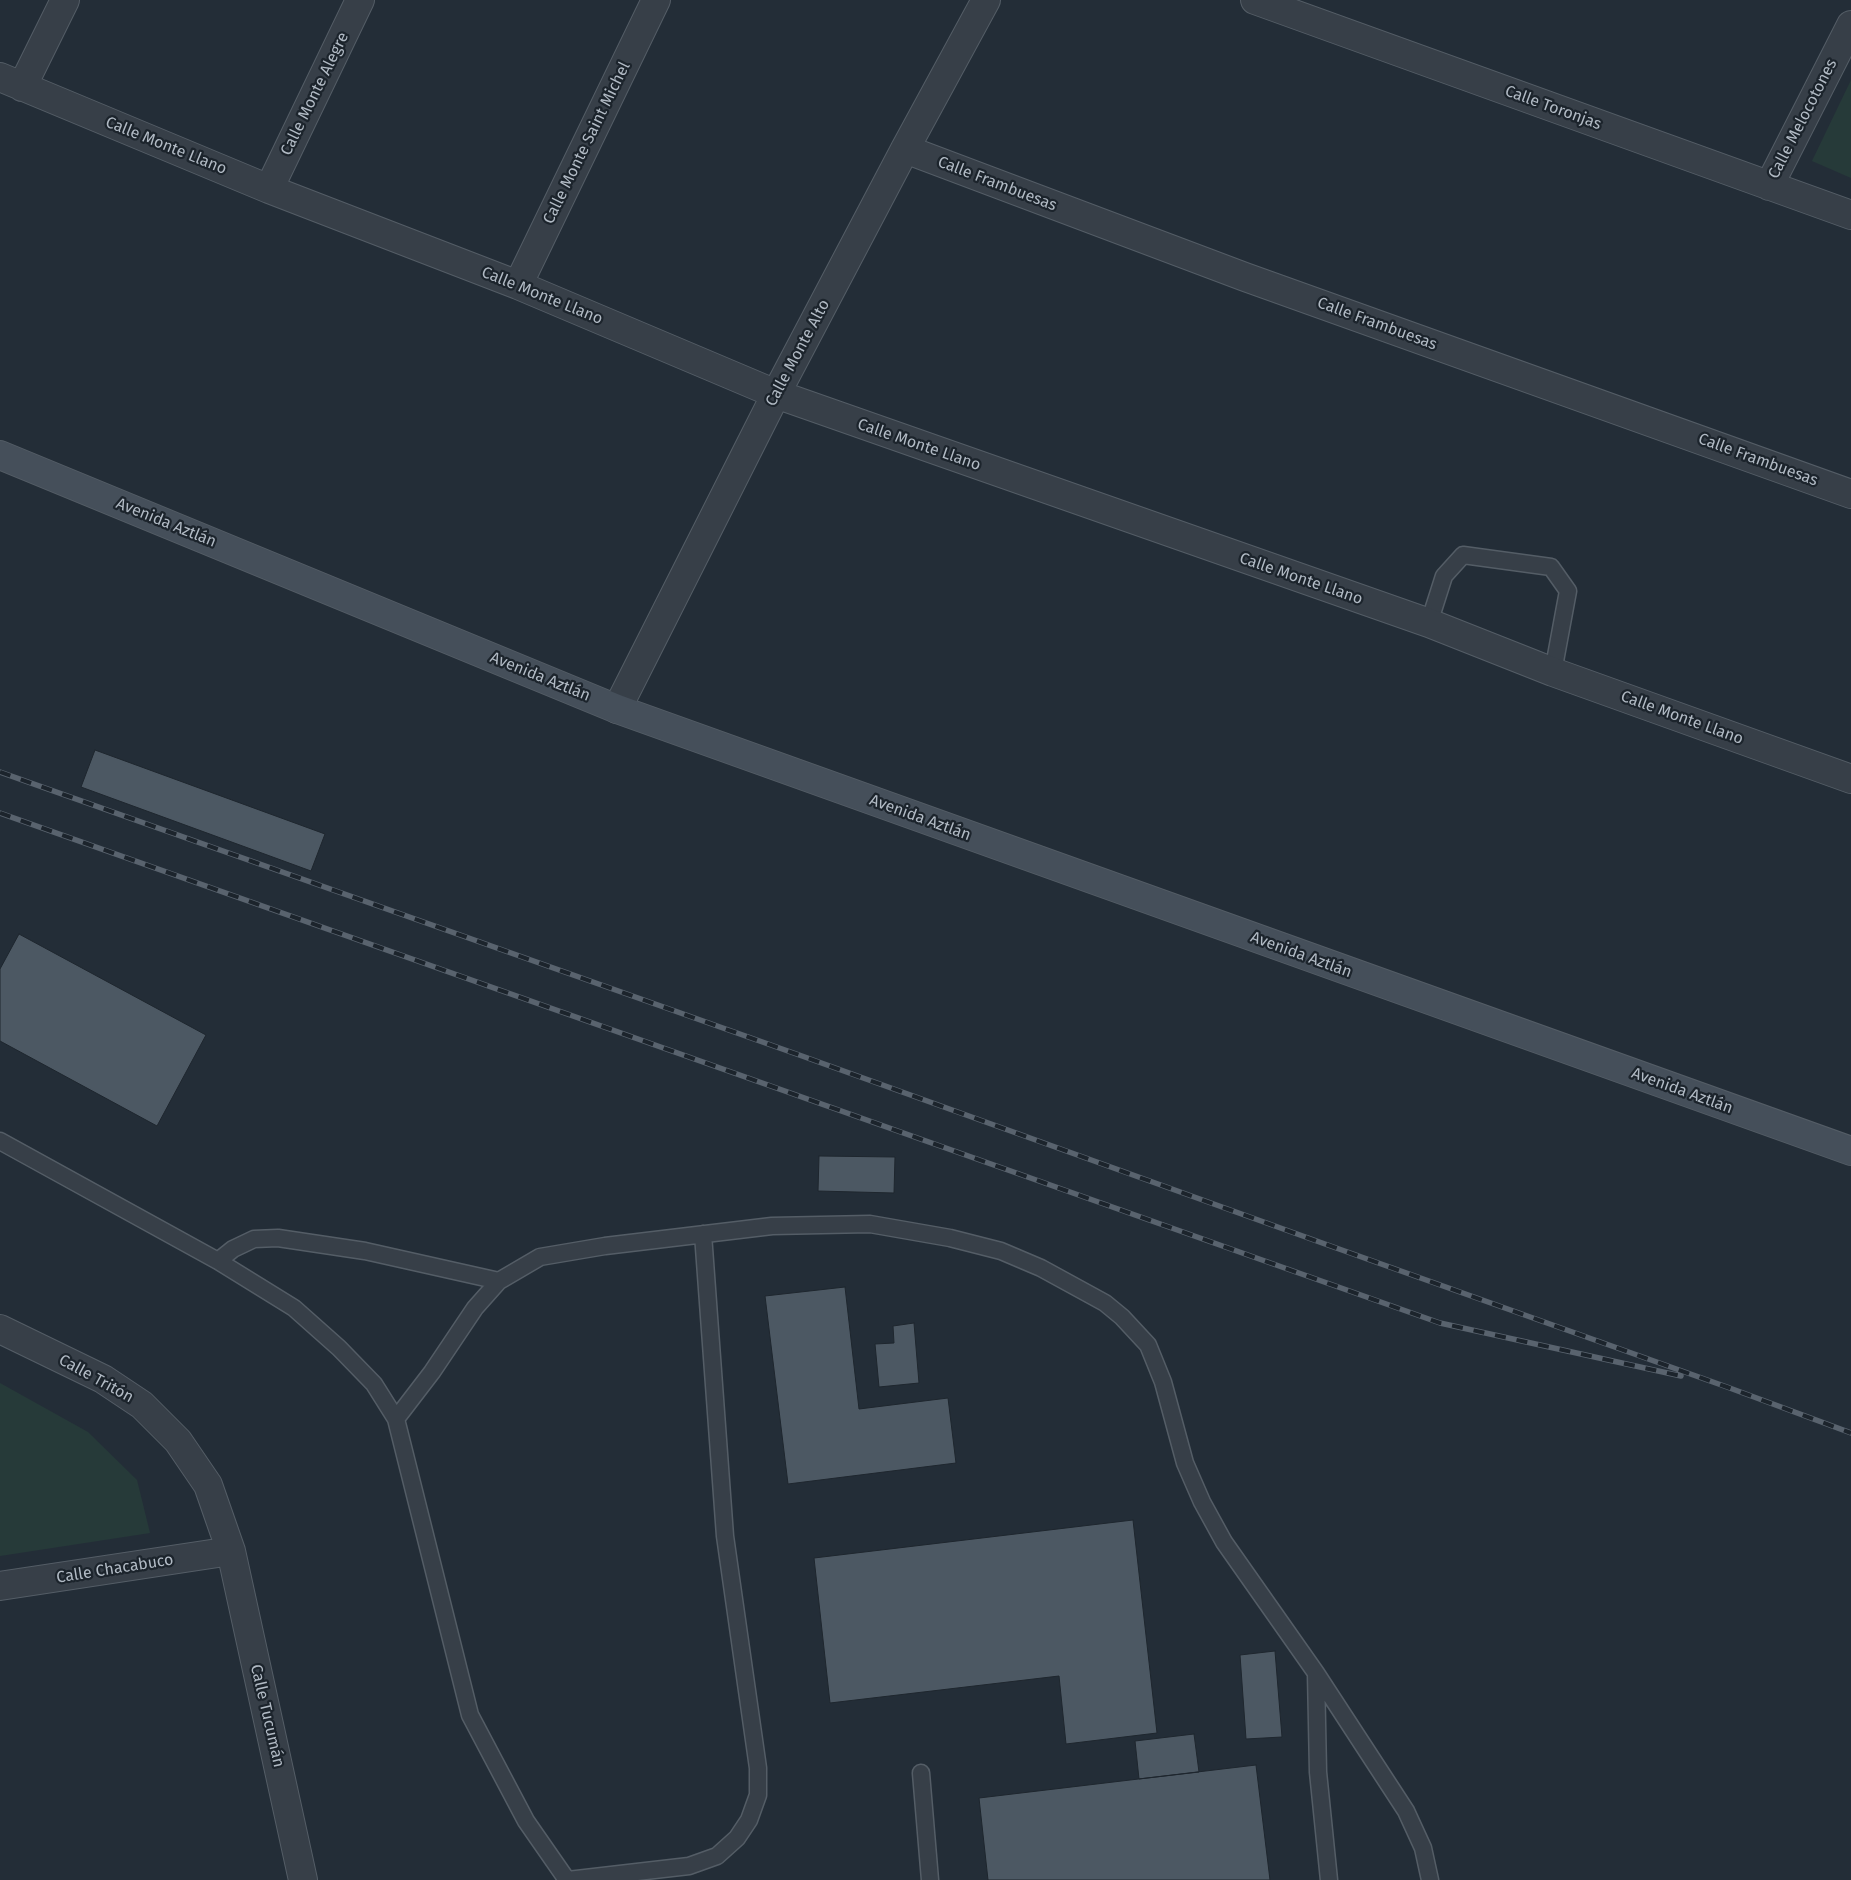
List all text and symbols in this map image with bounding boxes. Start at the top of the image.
street label: Calle Monte Alegre [277,29,353,159]
street label: Calle Melocotones [1765,56,1841,182]
street label: Calle Monte Saint Michel [539,59,635,227]
street label: Calle Toronjas [1502,82,1604,134]
street label: Calle Monte Llano [103,113,229,179]
street label: Calle Frambuesas [935,152,1059,216]
street label: Calle Monte Llano [479,263,605,329]
street label: Calle Frambuesas [1315,293,1439,355]
street label: Calle Monte Alto [762,296,834,410]
street label: Calle Monte Llano [855,415,983,475]
street label: Calle Frambuesas [1696,429,1820,491]
street label: Avenida Aztlán [113,494,219,552]
street label: Calle Monte Llano [1237,549,1365,609]
street label: Avenida Aztlán [487,648,593,706]
street label: Calle Monte Llano [1618,687,1746,749]
street label: Avenida Aztlán [867,791,973,845]
street label: Avenida Aztlán [1248,928,1354,982]
street label: Avenida Aztlán [1629,1064,1735,1118]
street label: Calle Tritón [55,1351,137,1407]
street label: Calle Chacabuco [55,1550,175,1588]
street label: Calle Tucumán [246,1663,288,1769]

